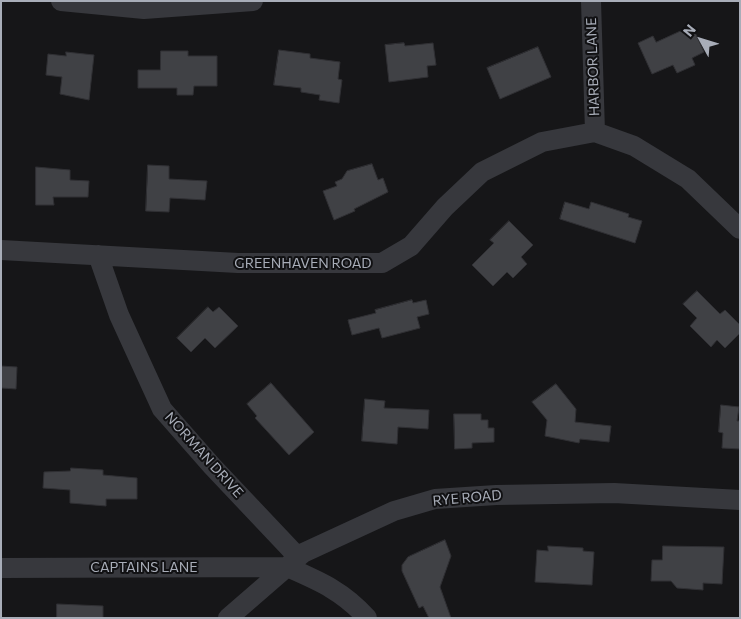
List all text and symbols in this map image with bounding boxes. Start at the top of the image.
north arrow [676,15,726,65]
street label: HARBOR LANE [583,17,603,117]
text: N [679,21,699,40]
street label: GREENHAVEN ROAD [234,255,372,271]
street label: NORMAN DRIVE [161,409,247,501]
street label: RYE ROAD [432,487,502,509]
street label: CAPTAINS LANE [90,559,198,575]

